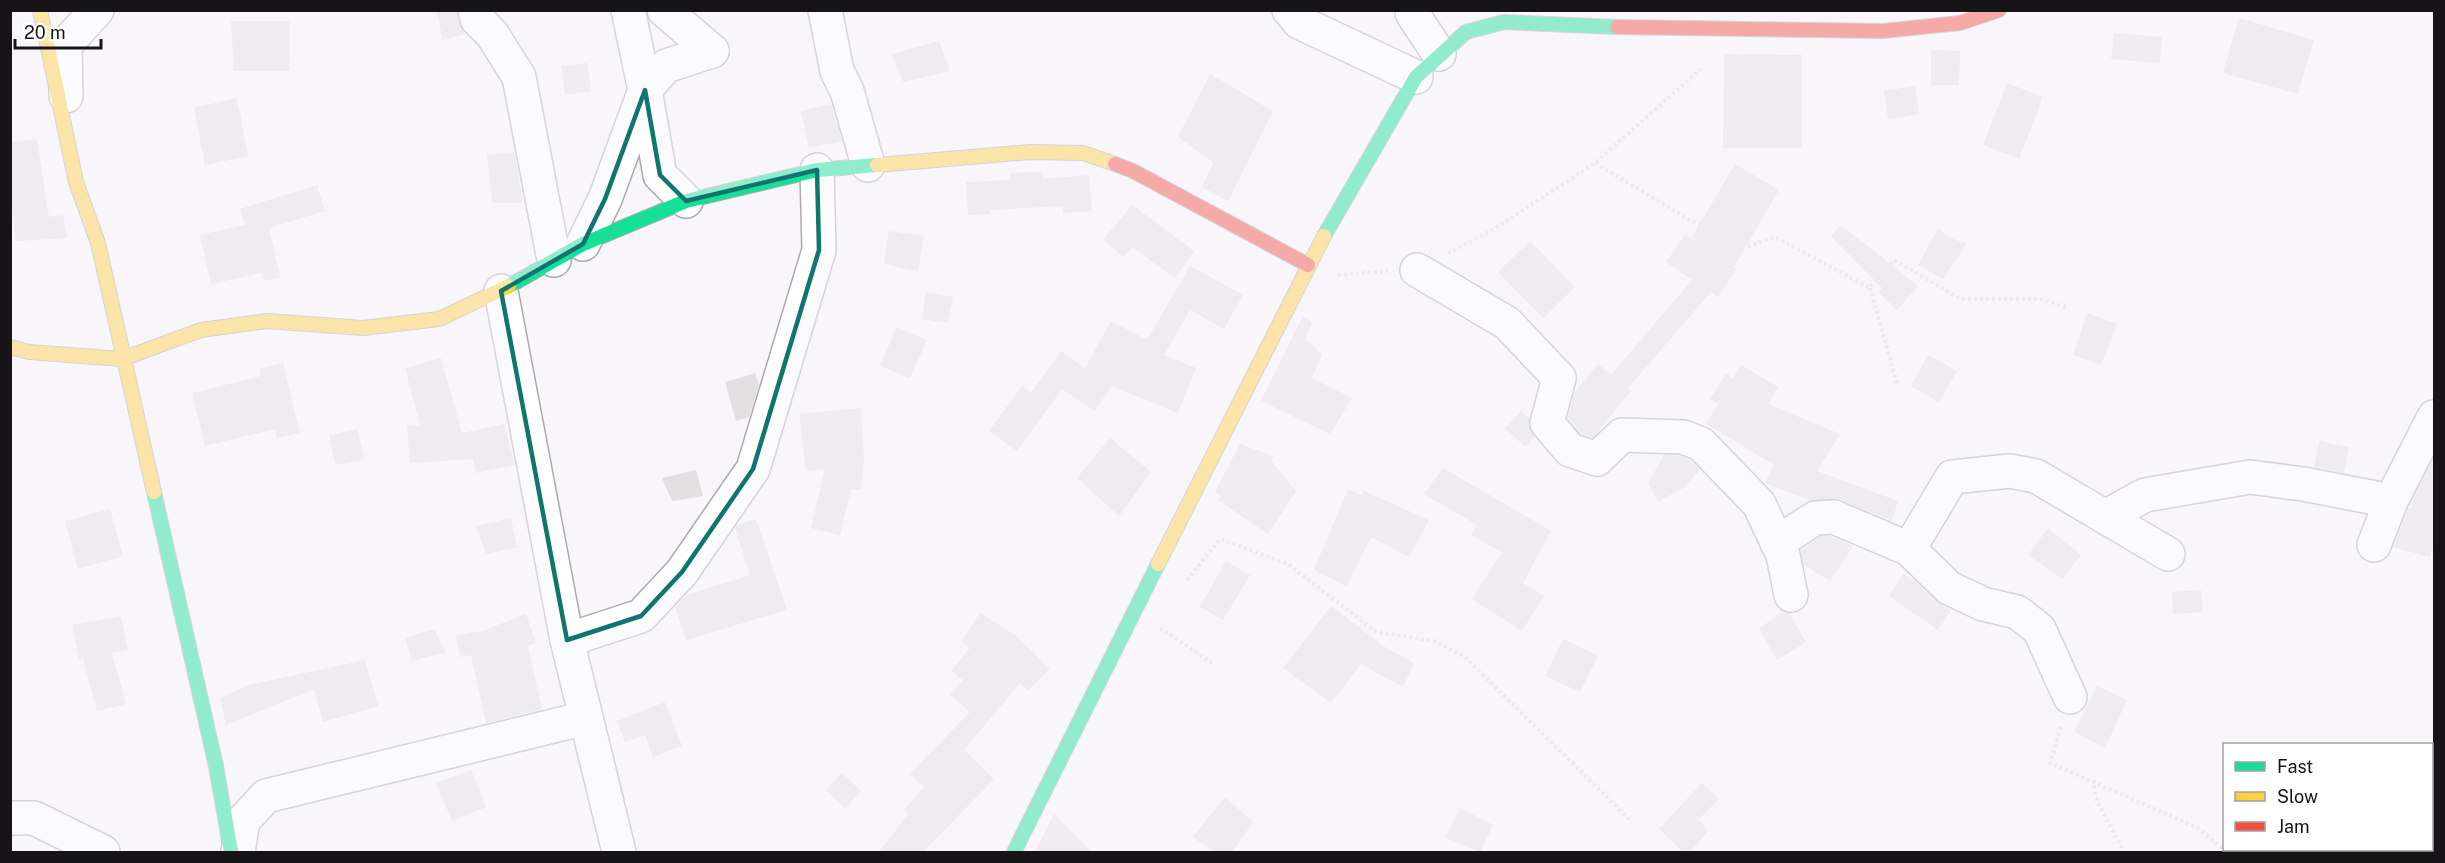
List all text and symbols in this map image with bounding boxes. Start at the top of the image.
scale bar [15,12,100,50]
text: 20 m [24,22,66,43]
legend [2223,743,2433,851]
text: Fast [2277,756,2313,777]
text: Slow [2277,786,2318,807]
text: Jam [2277,816,2310,837]

